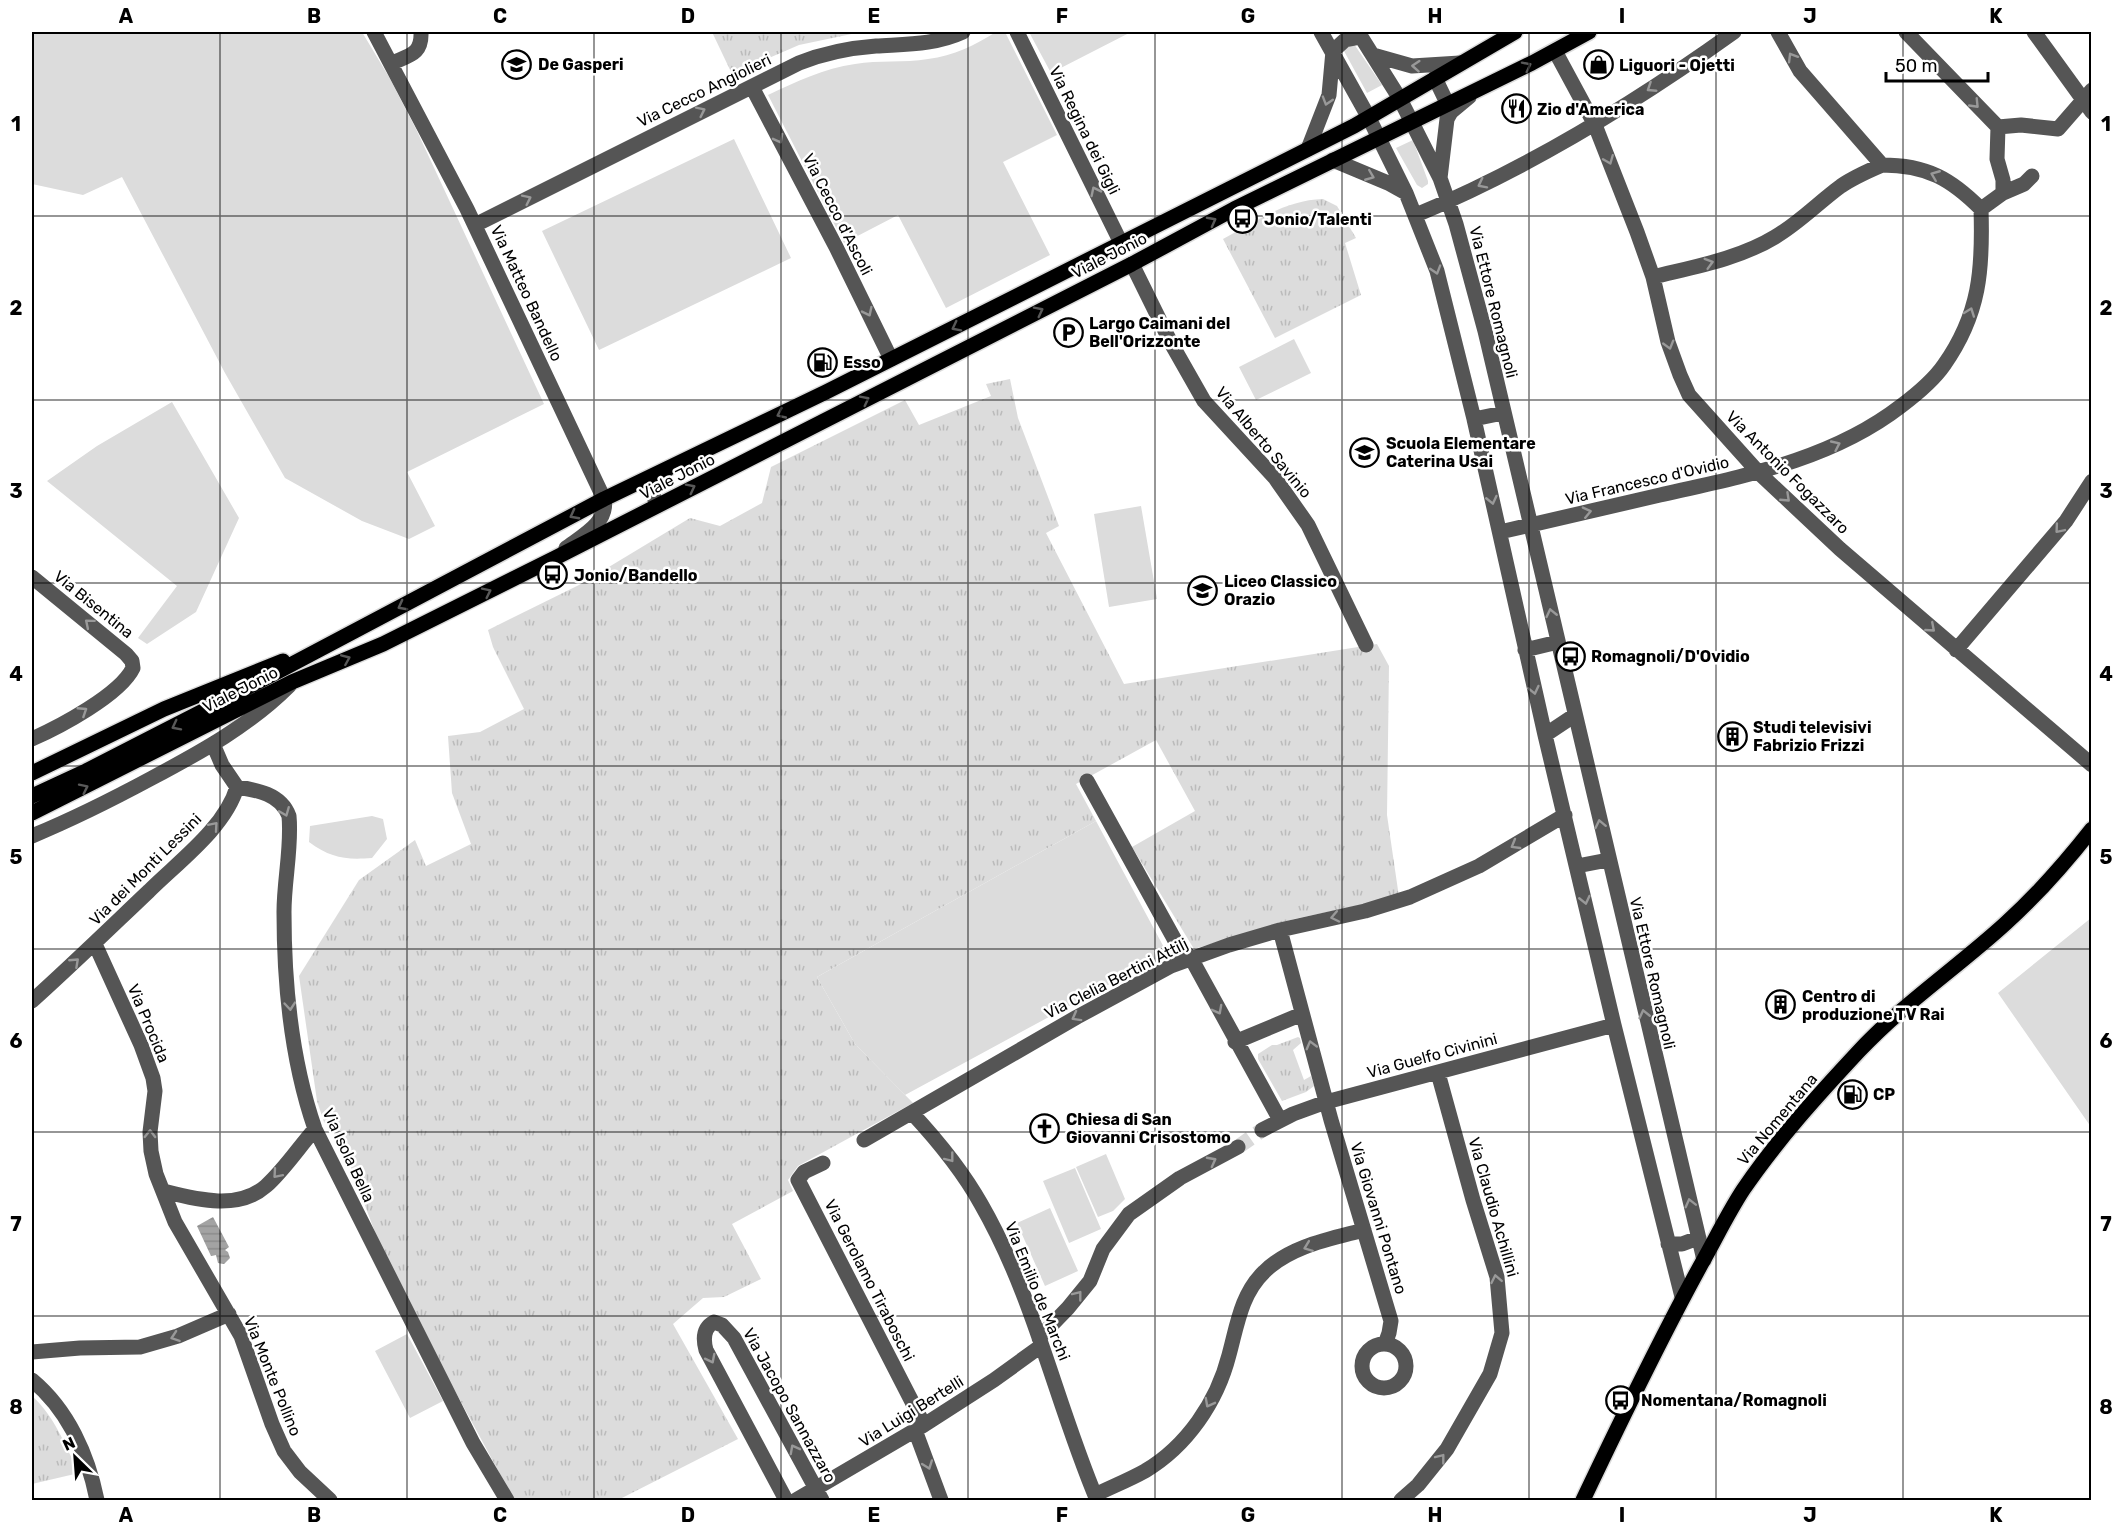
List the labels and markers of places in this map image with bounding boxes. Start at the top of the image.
school or university icon: De Gasperi [501,48,533,80]
shop icon: Liguori - Ojetti [1582,49,1614,81]
place label: De Gasperi [538,55,624,74]
place label: Liguori - Ojetti [1619,56,1735,75]
restaurant icon: Zio d'America [1500,93,1532,125]
place label: Zio d'America [1537,100,1644,119]
bus stop icon: Jonio/Talenti [1227,203,1259,235]
place label: Jonio/Talenti [1264,210,1372,229]
place label: Largo Caimani del Bell'Orizzonte [1089,314,1230,351]
parking icon: Largo Caimani del Bell'Orizzonte [1052,316,1084,348]
fuel station icon: Esso [806,346,838,378]
place label: Esso [843,353,881,372]
place label: Scuola Elementare Caterina Usai [1386,434,1536,471]
school or university icon: Scuola Elementare Caterina Usai [1349,436,1381,468]
bus stop icon: Jonio/Bandello [537,559,569,591]
place label: Jonio/Bandello [574,566,698,585]
place label: Liceo Classico Orazio [1224,572,1337,609]
school or university icon: Liceo Classico Orazio [1187,574,1219,606]
bus stop icon: Romagnoli/D'Ovidio [1554,640,1586,672]
place label: Romagnoli/D'Ovidio [1591,647,1750,666]
place label: Studi televisivi Fabrizio Frizzi [1753,718,1871,755]
building icon: Studi televisivi Fabrizio Frizzi [1716,720,1748,752]
place label: Centro di produzione TV Rai [1802,987,1945,1024]
building icon: Centro di produzione TV Rai [1765,989,1797,1021]
fuel station icon: CP [1836,1078,1868,1110]
place label: CP [1873,1085,1895,1104]
place label: Chiesa di San Giovanni Crisostomo [1066,1110,1231,1147]
church icon: Chiesa di San Giovanni Crisostomo [1029,1112,1061,1144]
bus stop icon: Nomentana/Romagnoli [1604,1384,1636,1416]
place label: Nomentana/Romagnoli [1641,1391,1827,1410]

